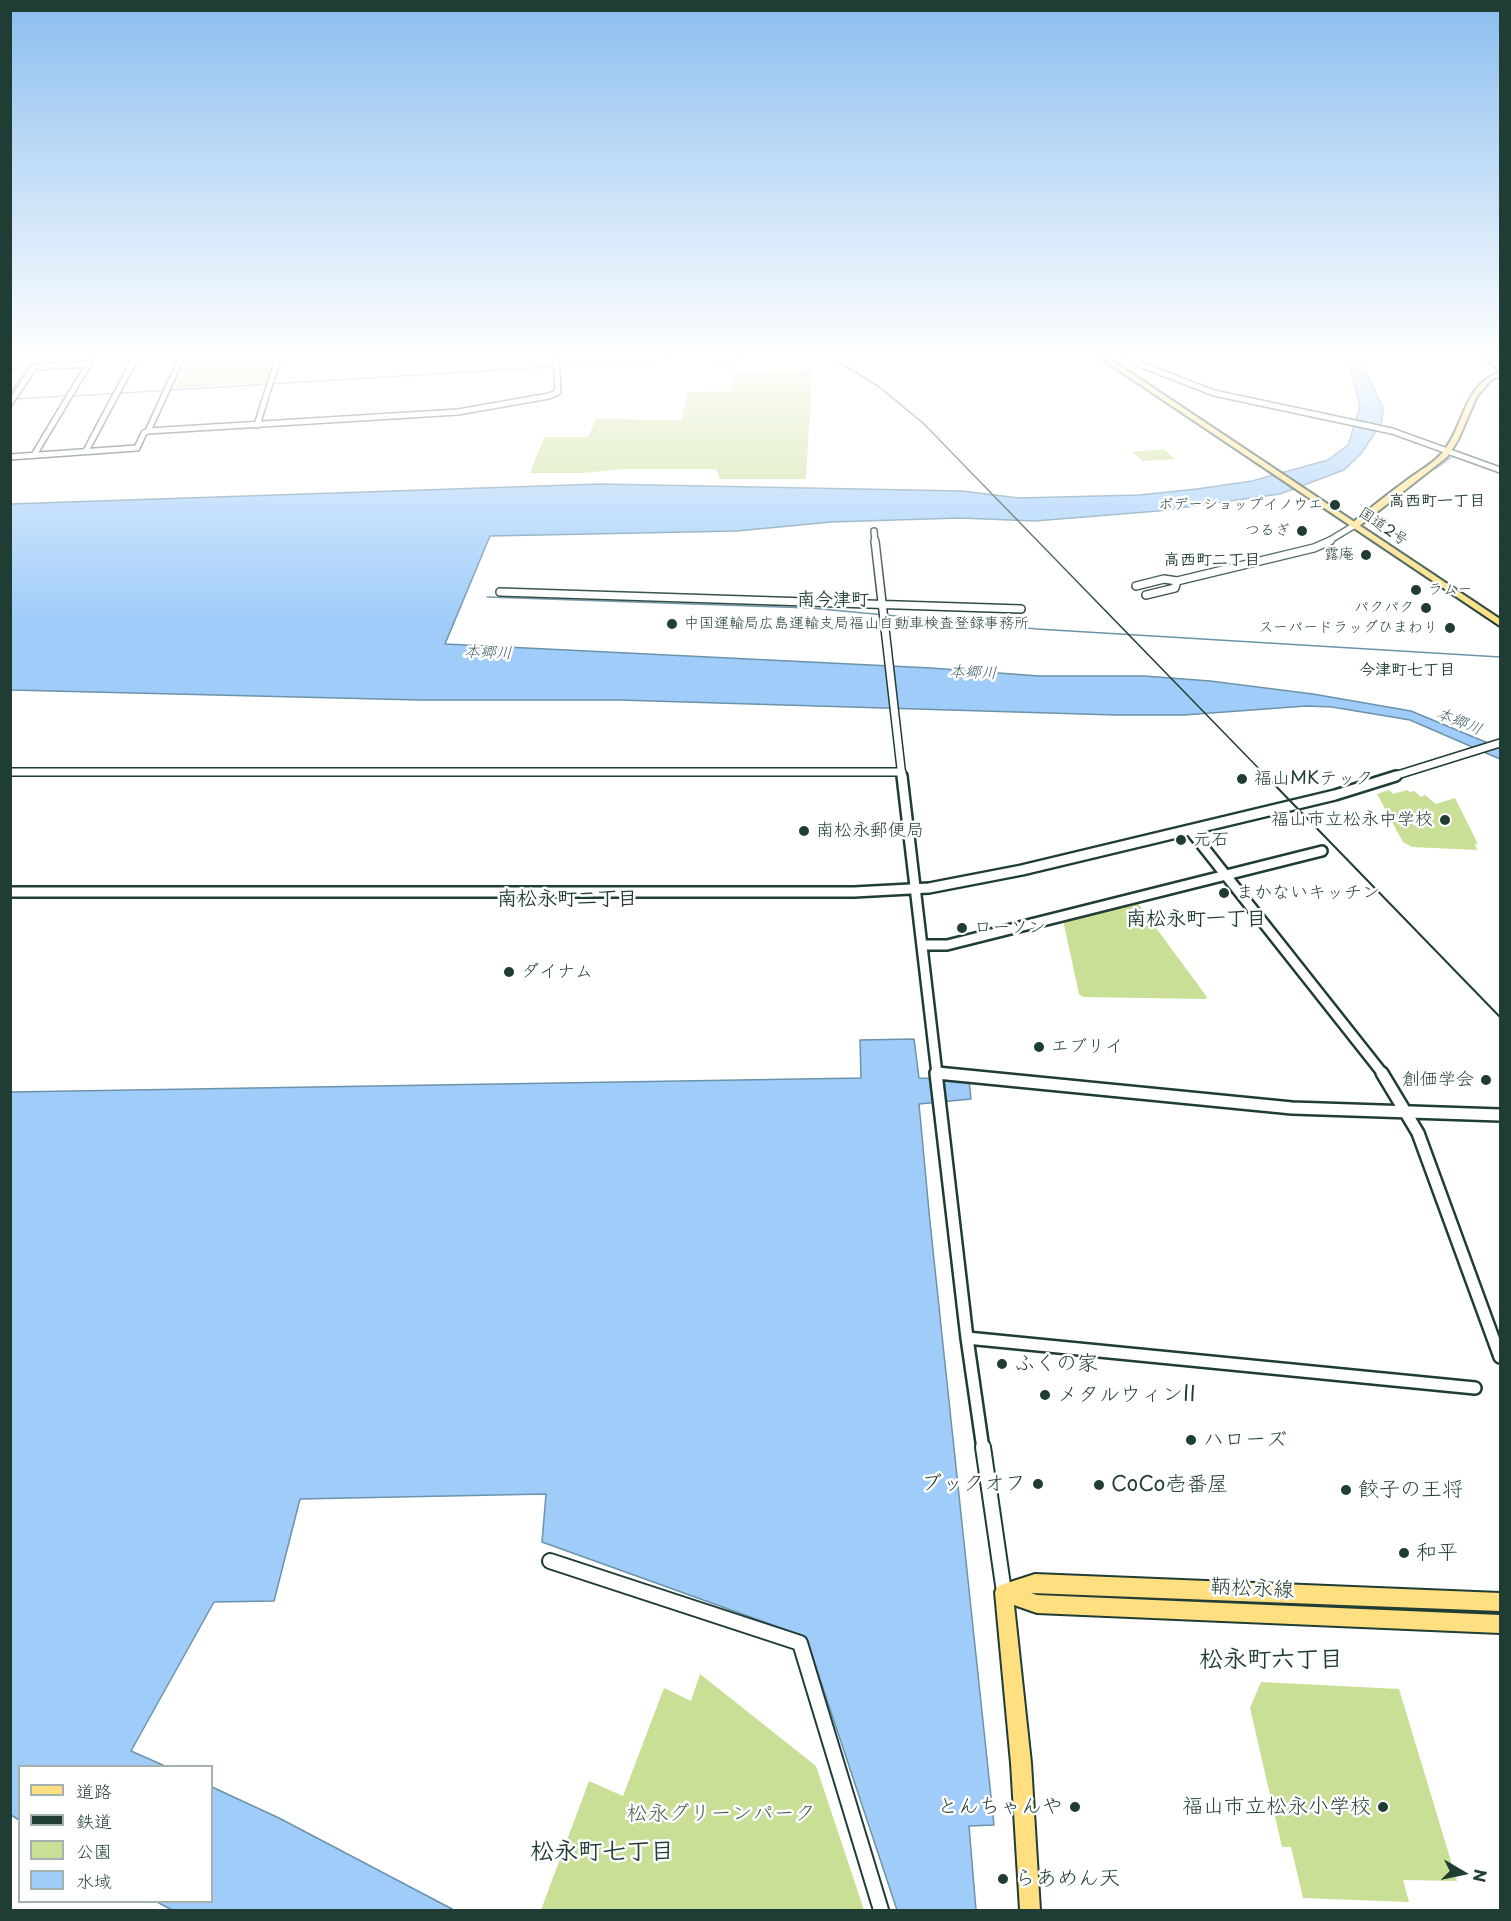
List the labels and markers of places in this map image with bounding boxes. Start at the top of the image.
place label: ボデーショップイノウエ [1158,496,1323,514]
marker: ボデーショップイノウエ [1328,498,1342,512]
place label: つるぎ [1245,522,1290,540]
marker: つるぎ [1295,524,1309,538]
place label: 露庵 [1324,546,1354,564]
marker: 露庵 [1359,548,1373,562]
place label: ラムー [1428,581,1472,599]
marker: ラムー [1409,583,1423,597]
place label: パクパク [1354,599,1414,617]
marker: パクパク [1419,601,1433,615]
place label: 中国運輸局広島運輸支局福山自動車検査登録事務所 [684,615,1029,633]
marker: 中国運輸局広島運輸支局福山自動車検査登録事務所 [665,617,679,631]
place label: スーパードラッグひまわり [1259,619,1438,637]
marker: スーパードラッグひまわり [1443,621,1457,635]
place label: 福山MKテック [1254,768,1373,790]
marker: 福山MKテック [1235,772,1249,786]
place label: 福山市立松永中学校 [1271,809,1433,831]
marker: 福山市立松永中学校 [1438,813,1452,827]
place label: 南松永郵便局 [816,820,924,842]
marker: 南松永郵便局 [797,824,811,838]
place label: 元石 [1193,829,1229,851]
marker: 元石 [1174,833,1188,847]
place label: まかないキッチン [1236,882,1380,904]
marker: まかないキッチン [1217,886,1231,900]
place label: ローソン [974,917,1046,939]
marker: ローソン [955,921,969,935]
place label: ダイナム [521,961,593,983]
marker: ダイナム [502,965,516,979]
place label: エブリイ [1051,1036,1123,1058]
marker: エブリイ [1032,1040,1046,1054]
place label: 創価学会 [1402,1069,1474,1091]
marker: 創価学会 [1479,1073,1493,1087]
place label: ふくの家 [1014,1351,1098,1377]
marker: ふくの家 [995,1357,1009,1371]
place label: メタルウィンII [1057,1382,1196,1408]
marker: メタルウィンII [1038,1388,1052,1402]
place label: ハローズ [1203,1427,1287,1453]
marker: ハローズ [1184,1433,1198,1447]
place label: ブックオフ [921,1471,1026,1497]
place label: CoCo壱番屋 [1111,1472,1228,1498]
marker: ブックオフ [1031,1477,1045,1491]
place label: 餃子の王将 [1358,1477,1463,1503]
marker: CoCo壱番屋 [1092,1478,1106,1492]
marker: 餃子の王将 [1339,1483,1353,1497]
place label: 和平 [1416,1540,1458,1566]
marker: 和平 [1397,1546,1411,1560]
place label: とんちゃんや [937,1794,1063,1820]
place label: 福山市立松永小学校 [1182,1794,1371,1820]
marker: とんちゃんや [1068,1800,1082,1814]
marker: 福山市立松永小学校 [1376,1800,1390,1814]
place label: らあめん天 [1015,1866,1120,1892]
marker: らあめん天 [996,1872,1010,1886]

